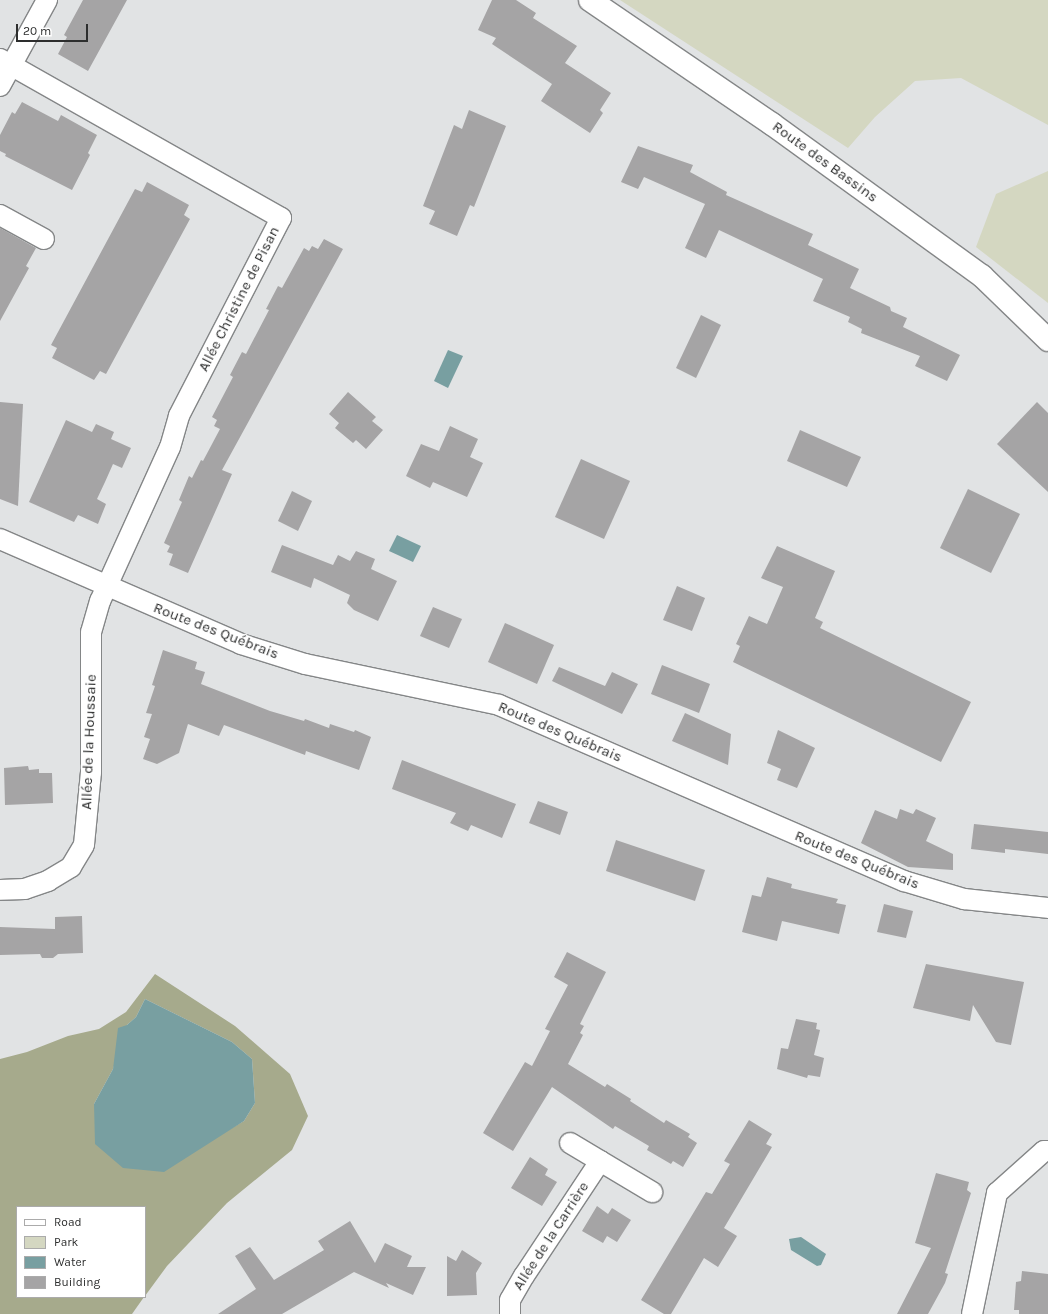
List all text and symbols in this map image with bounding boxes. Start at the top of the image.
scale bar [18,16,90,42]
text: 20 m [23,24,51,38]
street label: Route des Bassins [769,118,881,206]
street label: Allée Christine de Pisan [195,223,283,375]
street label: Route des Québrais [151,599,281,663]
street label: Allée de la Houssaie [78,674,100,810]
street label: Route des Québrais [495,698,625,766]
street label: Route des Québrais [792,827,922,893]
street label: Allée de la Carrière [509,1178,593,1294]
legend [16,1206,146,1298]
text: Road [54,1215,82,1229]
text: Park [54,1235,78,1249]
text: Water [54,1255,86,1269]
text: Building [54,1275,100,1289]

